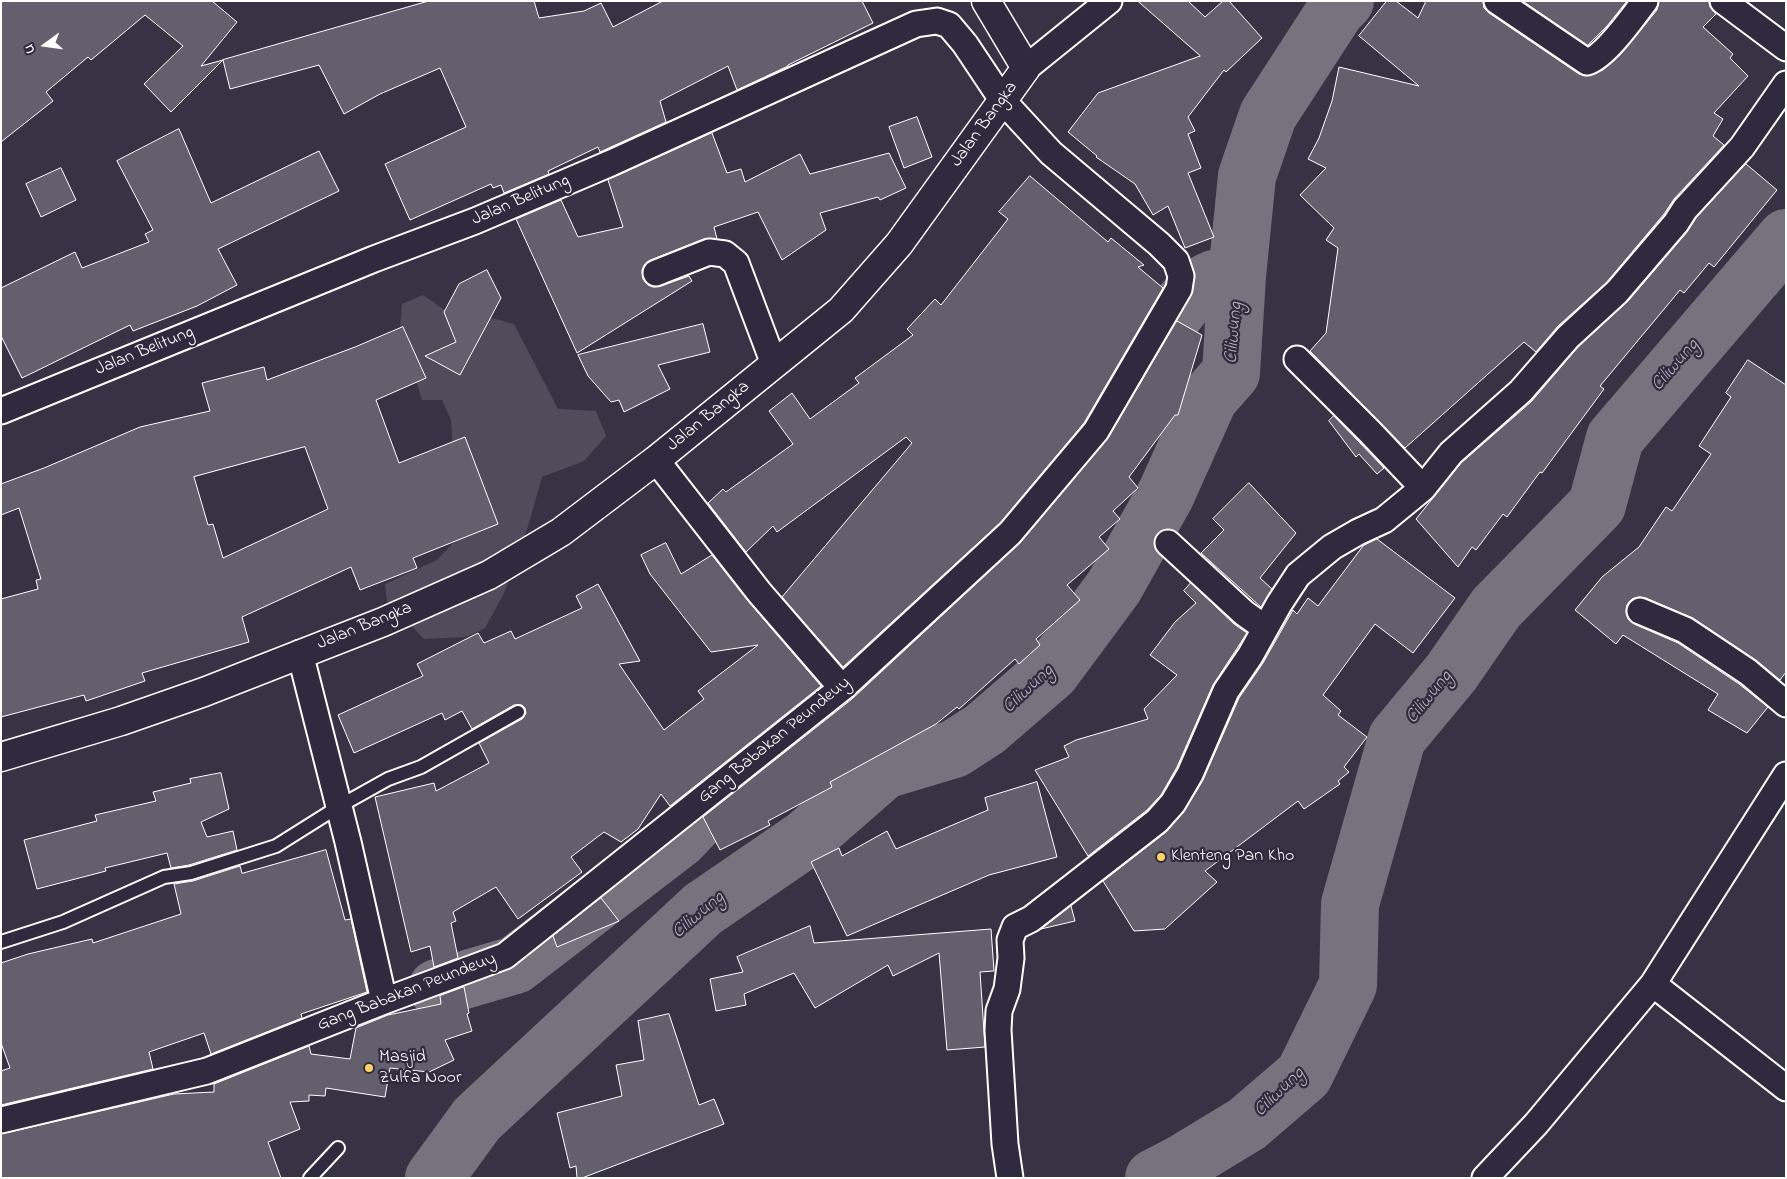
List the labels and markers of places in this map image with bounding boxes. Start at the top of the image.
place label: Klenteng Pan Kho [1171,846,1294,868]
marker: Klenteng Pan Kho [1155,851,1167,863]
place label: Masjid Zulfa Noor [379,1047,462,1090]
marker: Masjid Zulfa Noor [363,1062,375,1074]

